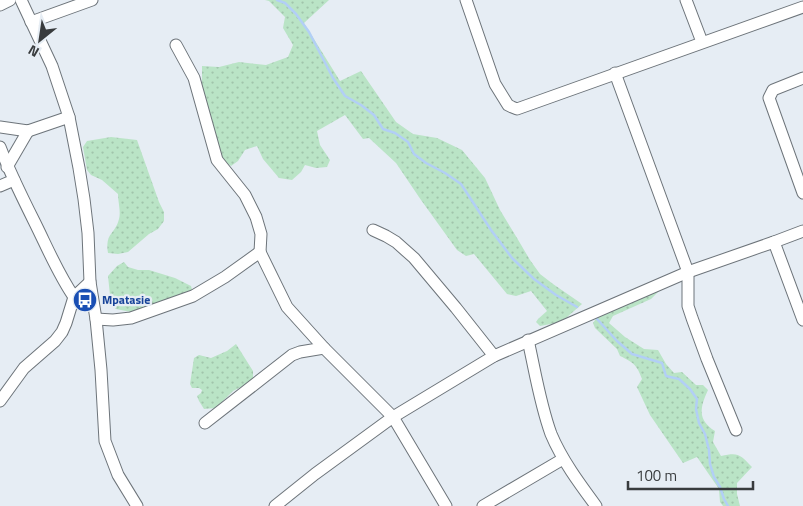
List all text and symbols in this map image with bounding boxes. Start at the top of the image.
north arrow [15,15,65,65]
text: N [24,40,43,63]
bus stop icon: Mpatasie [72,287,98,313]
place label: Mpatasie [102,290,150,309]
scale bar [628,458,753,490]
text: 100 m [636,464,677,487]

